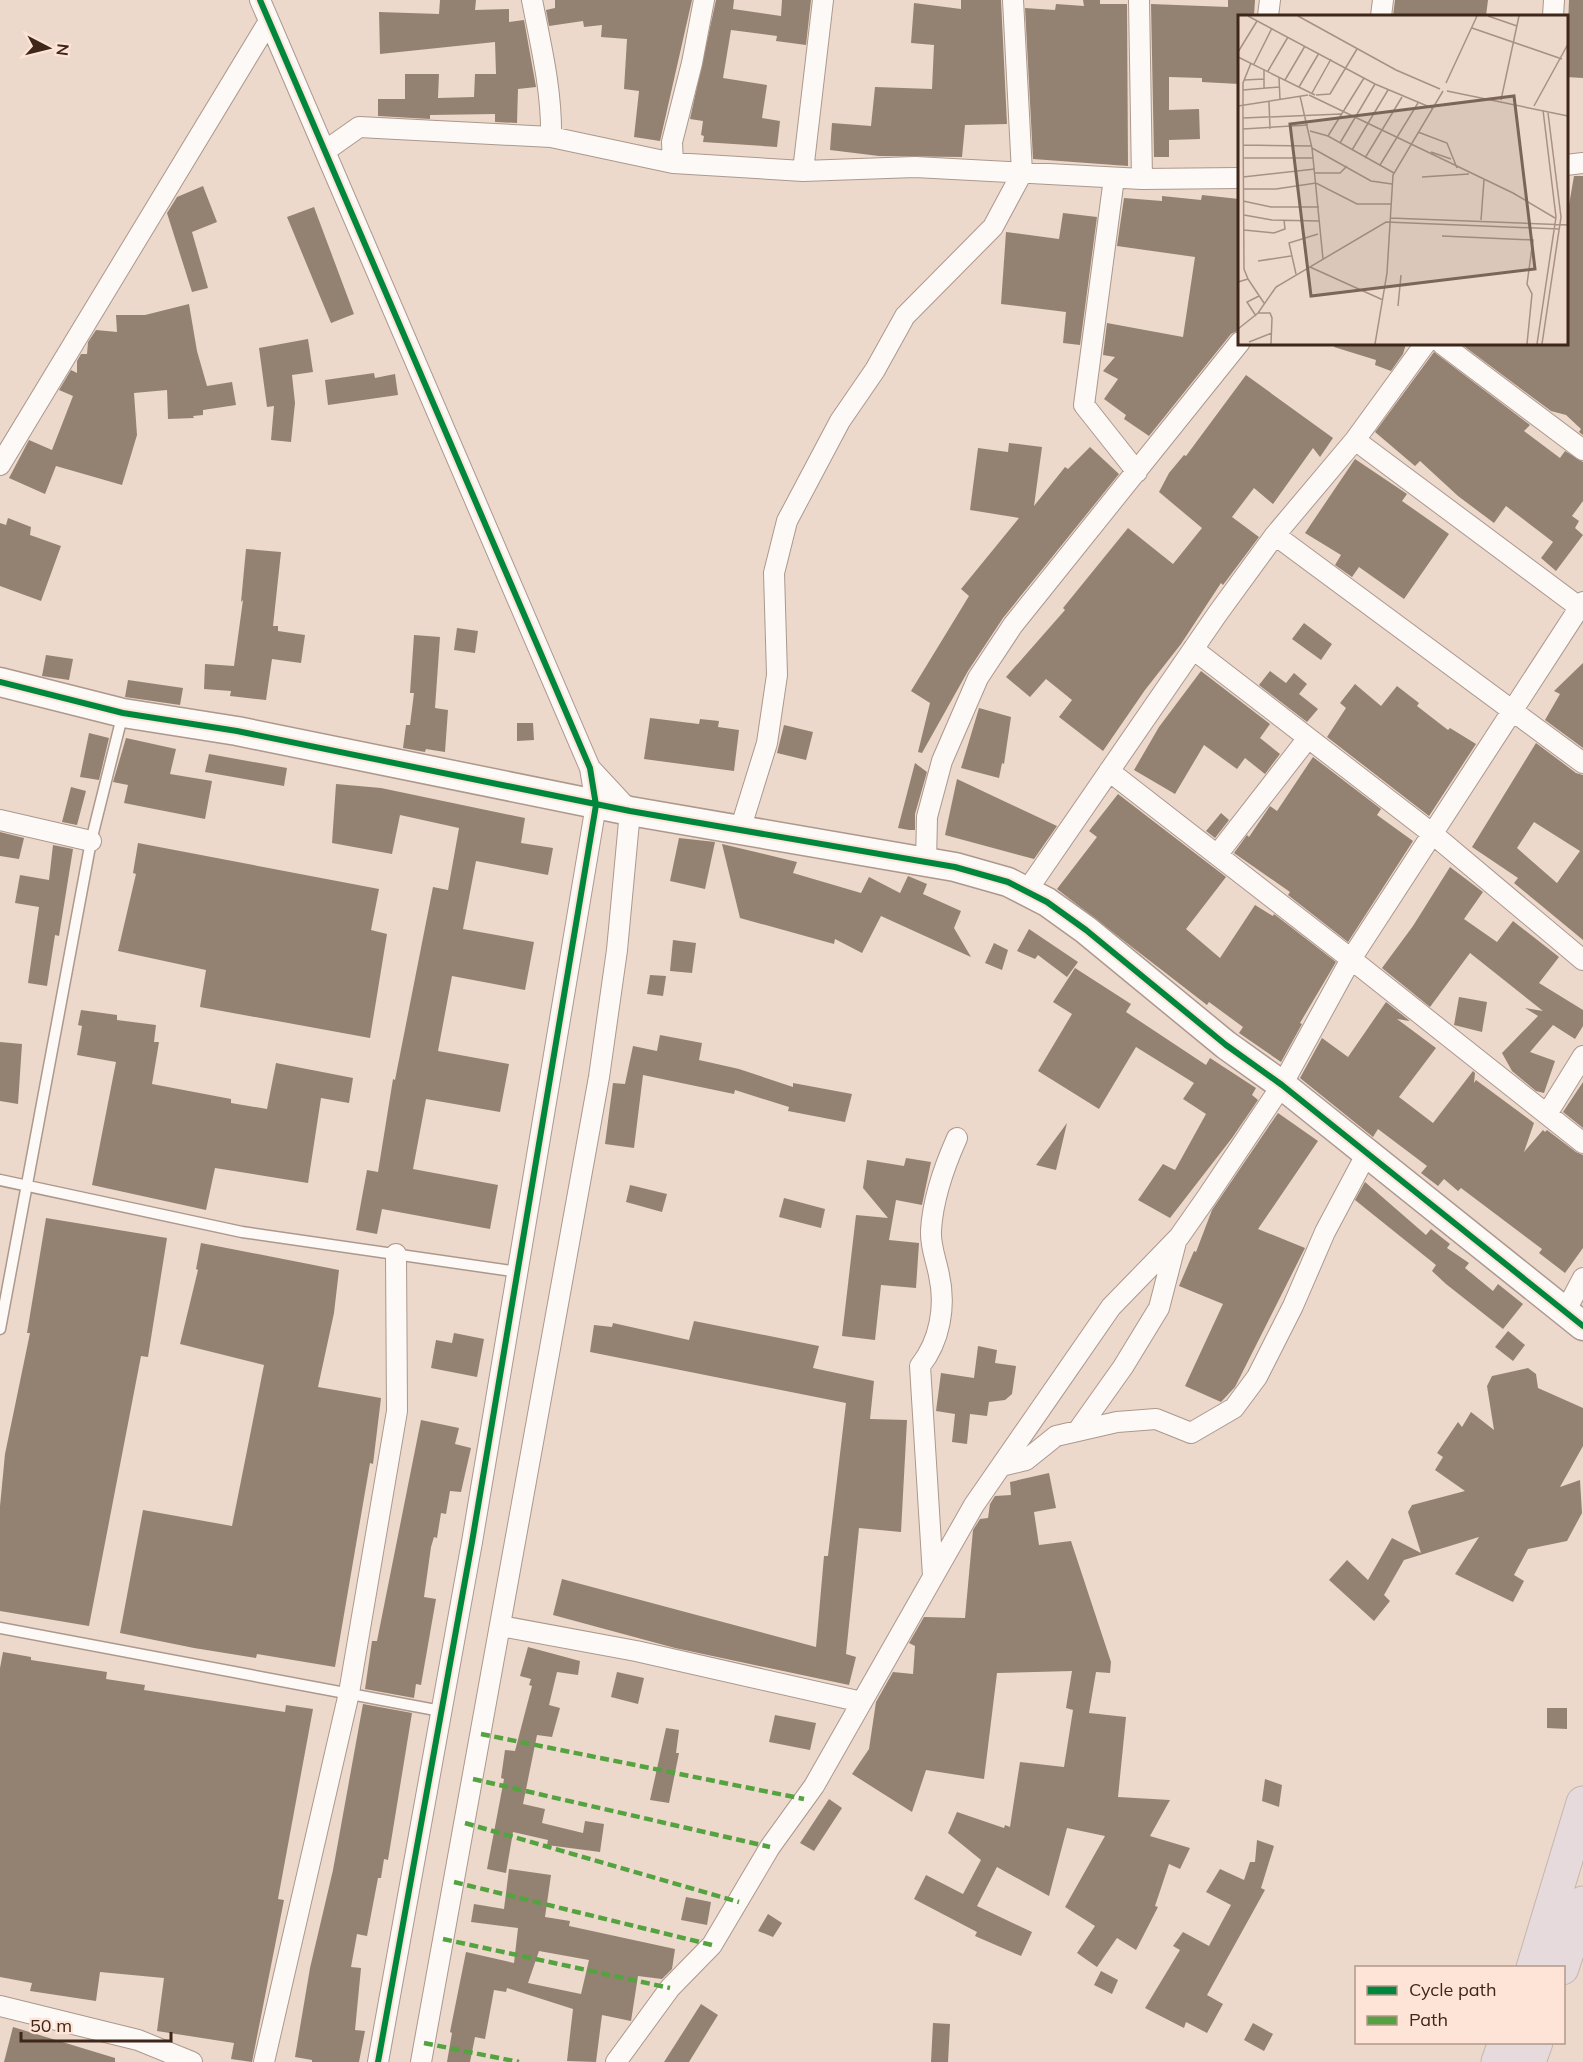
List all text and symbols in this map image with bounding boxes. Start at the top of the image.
inset map [1238,15,1568,345]
north arrow [18,18,78,78]
text: N [52,43,74,57]
legend [1355,1966,1565,2044]
text: Cycle path [1409,1978,1496,2001]
scale bar [21,2005,171,2043]
text: Path [1409,2008,1448,2031]
text: 50 m [30,2014,72,2037]

